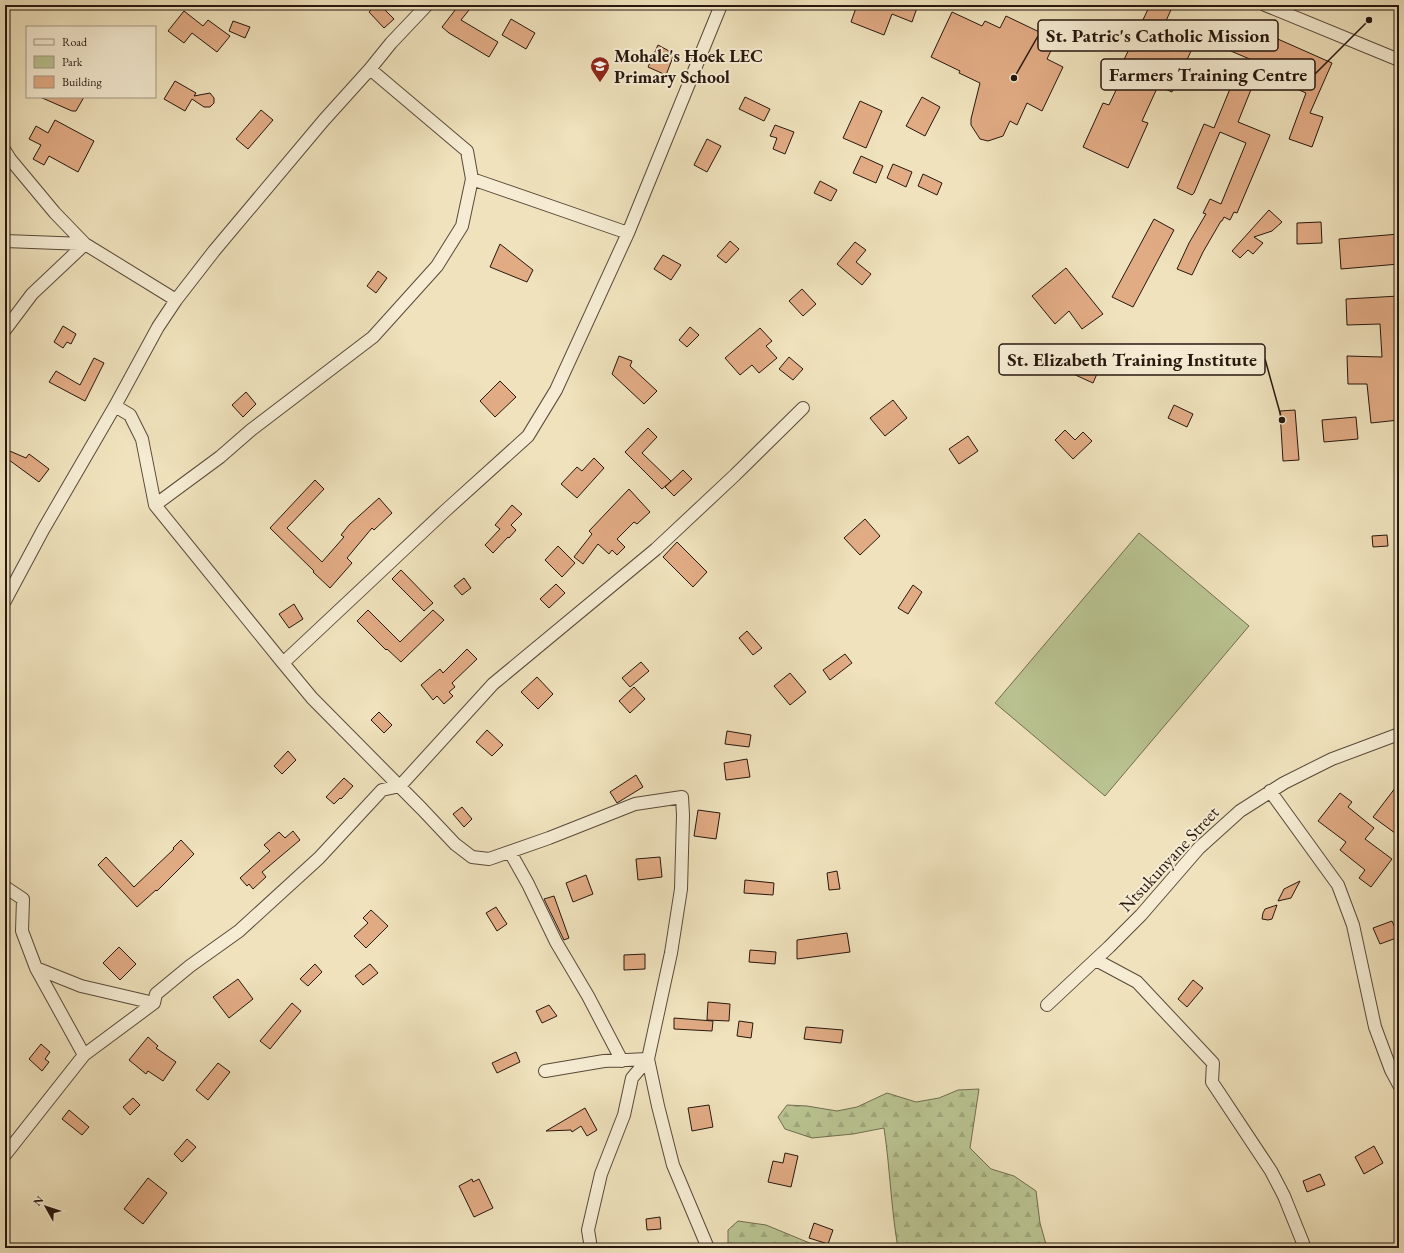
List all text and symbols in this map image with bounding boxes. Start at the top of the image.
callout: St. Patric's Catholic Mission [1038,20,1278,51]
text: St. Patric's Catholic Mission [1046,23,1270,48]
legend [26,26,156,98]
text: Road [62,34,88,50]
place label: Mohale's Hoek LEC Primary School [614,44,763,88]
text: Park [62,54,83,70]
school or university icon: Mohale's Hoek LEC Primary School [589,55,611,83]
callout: Farmers Training Centre [1101,59,1315,90]
text: Farmers Training Centre [1109,62,1307,87]
text: Building [62,74,103,90]
callout: St. Elizabeth Training Institute [999,344,1265,375]
text: St. Elizabeth Training Institute [1007,347,1257,372]
street label: Ntsukunyane Street [1114,801,1224,916]
north arrow [26,1187,66,1227]
text: N [30,1193,47,1209]

